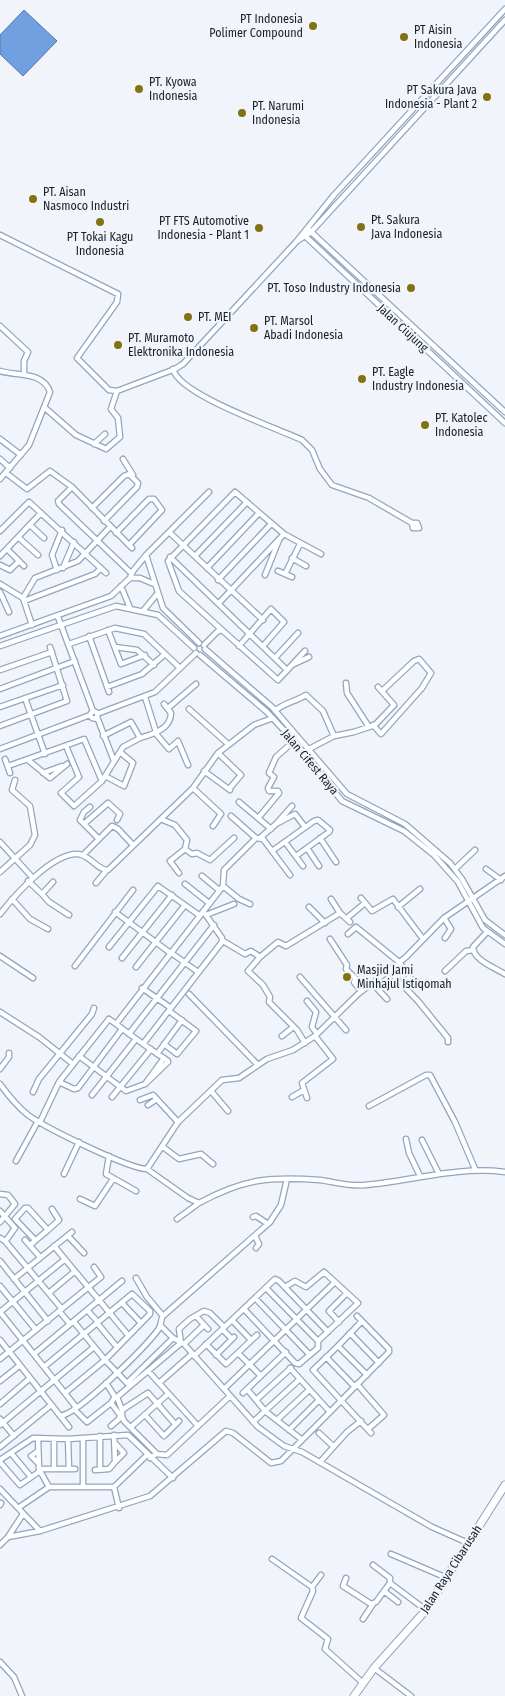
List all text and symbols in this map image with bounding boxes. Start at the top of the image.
place label: PT Indonesia Polimer Compound [209,12,303,40]
marker: PT Indonesia Polimer Compound [307,20,319,32]
place label: PT Aisin Indonesia [414,23,463,51]
marker: PT Aisin Indonesia [398,31,410,43]
place label: PT. Kyowa Indonesia [149,75,198,103]
marker: PT. Kyowa Indonesia [133,83,145,95]
place label: PT Sakura Java Indonesia - Plant 2 [385,83,477,111]
marker: PT Sakura Java Indonesia - Plant 2 [481,91,493,103]
place label: PT. Narumi Indonesia [252,99,304,127]
marker: PT. Narumi Indonesia [236,107,248,119]
place label: PT. Aisan Nasmoco Industri [43,185,129,213]
marker: PT. Aisan Nasmoco Industri [27,193,39,205]
place label: Pt. Sakura Java Indonesia [371,213,442,241]
place label: PT FTS Automotive Indonesia - Plant 1 [158,214,249,242]
marker: PT Tokai Kagu Indonesia [94,216,106,228]
marker: Pt. Sakura Java Indonesia [355,221,367,233]
marker: PT FTS Automotive Indonesia - Plant 1 [253,222,265,234]
place label: PT Tokai Kagu Indonesia [67,230,133,258]
place label: PT. Toso Industry Indonesia [267,281,401,295]
marker: PT. Toso Industry Indonesia [405,282,417,294]
street label: Jalan Ciujung [375,301,431,355]
place label: PT. MEI [198,310,232,324]
marker: PT. MEI [182,311,194,323]
place label: PT. Marsol Abadi Indonesia [264,314,343,342]
marker: PT. Marsol Abadi Indonesia [248,322,260,334]
place label: PT. Muramoto Elektronika Indonesia [128,331,234,359]
marker: PT. Muramoto Elektronika Indonesia [112,339,124,351]
place label: PT. Eagle Industry Indonesia [372,365,464,393]
marker: PT. Eagle Industry Indonesia [356,373,368,385]
place label: PT. Katolec Indonesia [435,411,488,439]
marker: PT. Katolec Indonesia [419,419,431,431]
street label: Jalan Cifest Raya [279,727,341,798]
place label: Masjid Jami Minhajul Istiqomah [357,963,452,991]
marker: Masjid Jami Minhajul Istiqomah [341,971,353,983]
street label: Jalan Raya Cibarusah [417,1522,485,1616]

